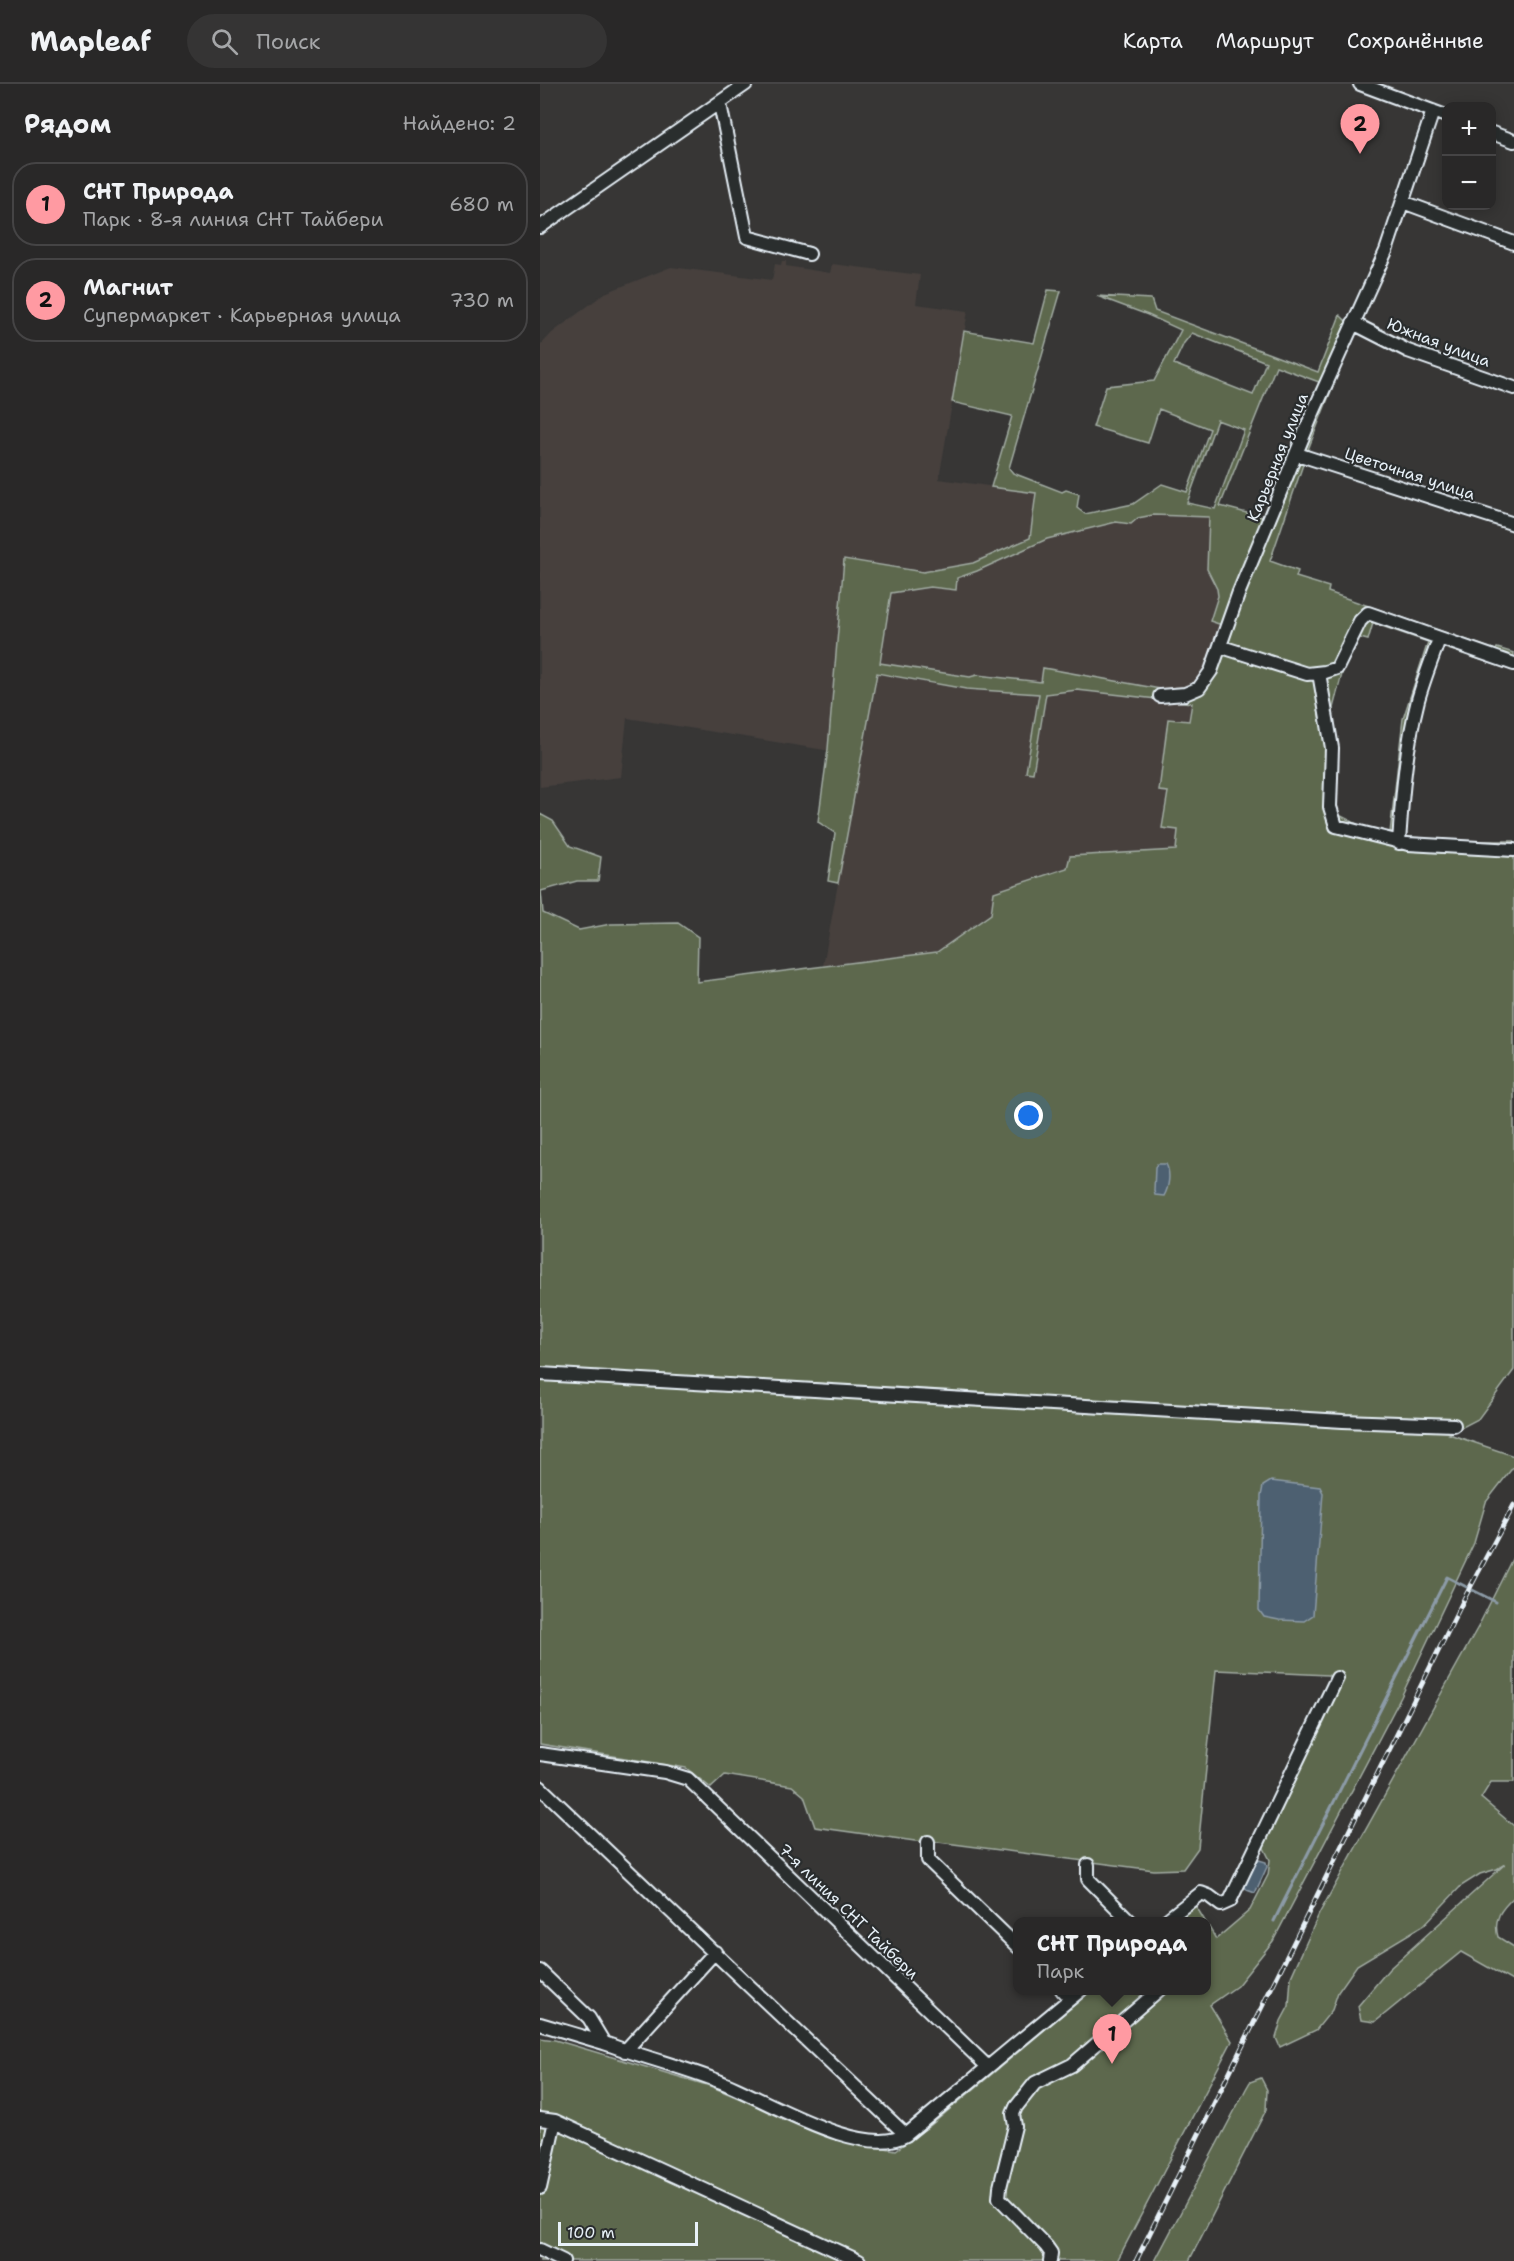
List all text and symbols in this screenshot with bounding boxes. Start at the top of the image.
search box [187,14,607,68]
text: Mapleaf [30,22,151,60]
icon: search [208,25,241,58]
text: Поиск [256,27,320,56]
text: Карта [1123,27,1183,55]
text: Маршрут [1216,27,1314,55]
text: Сохранённые [1347,27,1484,55]
map controls [1442,102,1496,210]
button: + [1442,102,1496,156]
pin: 2 [1340,104,1380,154]
text: Рядом [24,106,111,141]
text: Найдено: 2 [403,110,516,136]
button: − [1442,156,1496,210]
text: СНТ Природа [83,177,233,206]
text: 1 [41,191,50,217]
text: 680 m [449,191,514,217]
text: Парк · 8-я линия СНТ Тайбери [83,206,384,232]
text: Магнит [83,273,173,302]
text: 2 [39,287,53,313]
text: 730 m [450,287,514,313]
text: Супермаркет · Карьерная улица [83,302,401,328]
street label: Южная улица [1384,313,1493,372]
street label: Карьерная улица [1242,390,1313,525]
street label: Цветочная улица [1342,442,1478,505]
your location [1014,1101,1043,1130]
street label: 7-я линия СНТ Тайбери [774,1839,923,1984]
popup [1013,1917,1211,1995]
text: СНТ Природа [1037,1929,1187,1958]
text: Парк [1037,1958,1084,1984]
pin: 1 [1092,2014,1132,2064]
scale bar [558,2219,698,2246]
text: 100 m [567,2222,615,2243]

